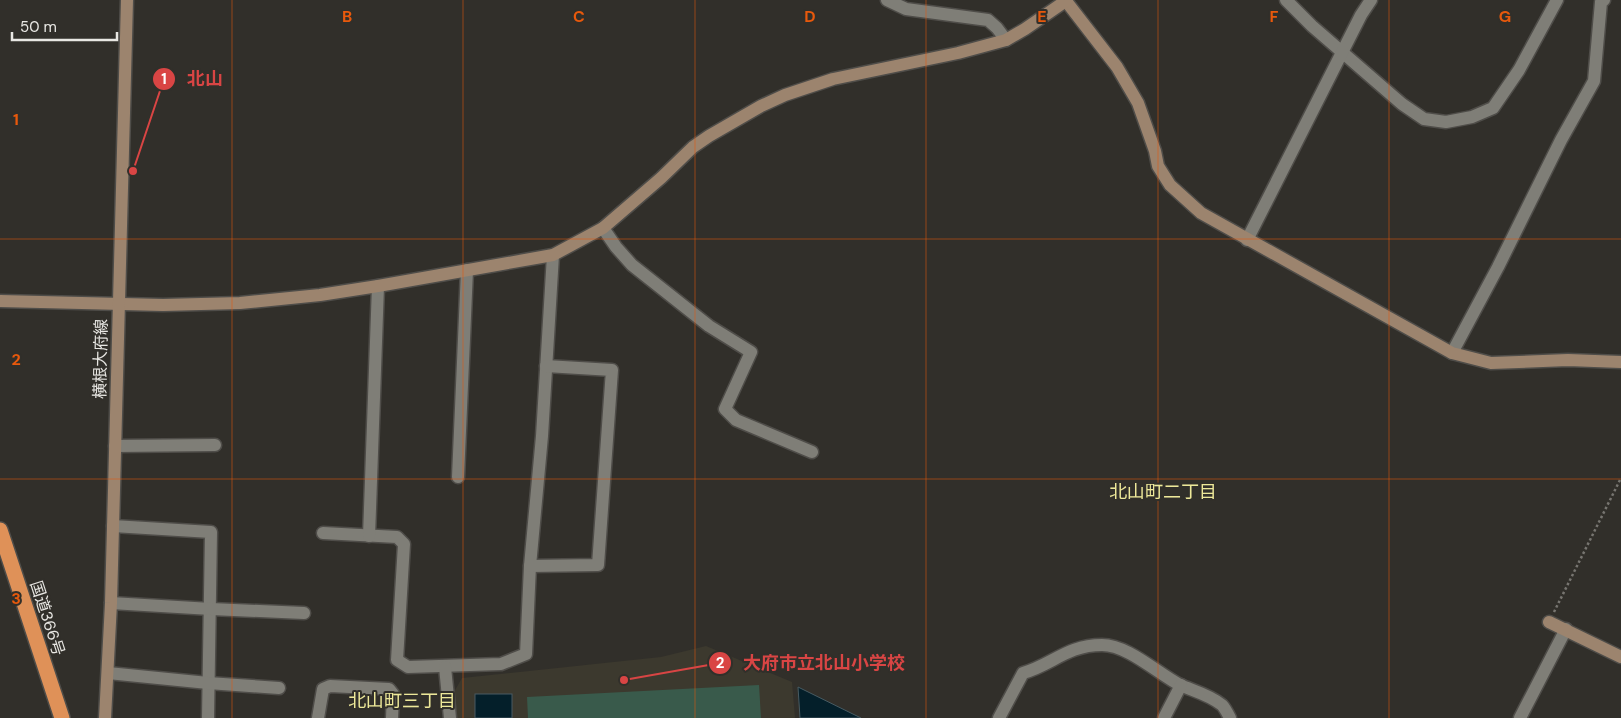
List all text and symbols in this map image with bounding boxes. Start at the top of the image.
text: B [342,6,352,27]
text: C [573,6,585,27]
text: D [804,6,816,27]
text: E [1037,6,1047,27]
text: F [1270,6,1279,27]
text: G [1499,6,1511,27]
scale bar [12,10,118,42]
text: 50 m [20,17,57,37]
callout: 北山 [152,62,233,95]
text: 北山 [187,67,223,91]
text: 1 [161,69,167,89]
text: 1 [13,109,19,130]
street label: 横根大府線 [89,319,112,399]
text: 2 [11,349,21,370]
district label: 北山町二丁目 [1109,480,1217,504]
street label: 国道366号 [26,578,69,658]
text: 3 [11,588,21,609]
callout: 大府市立北山小学校 [708,646,915,679]
text: 大府市立北山小学校 [743,651,905,675]
text: 2 [716,653,725,673]
district label: 北山町三丁目 [348,689,456,713]

